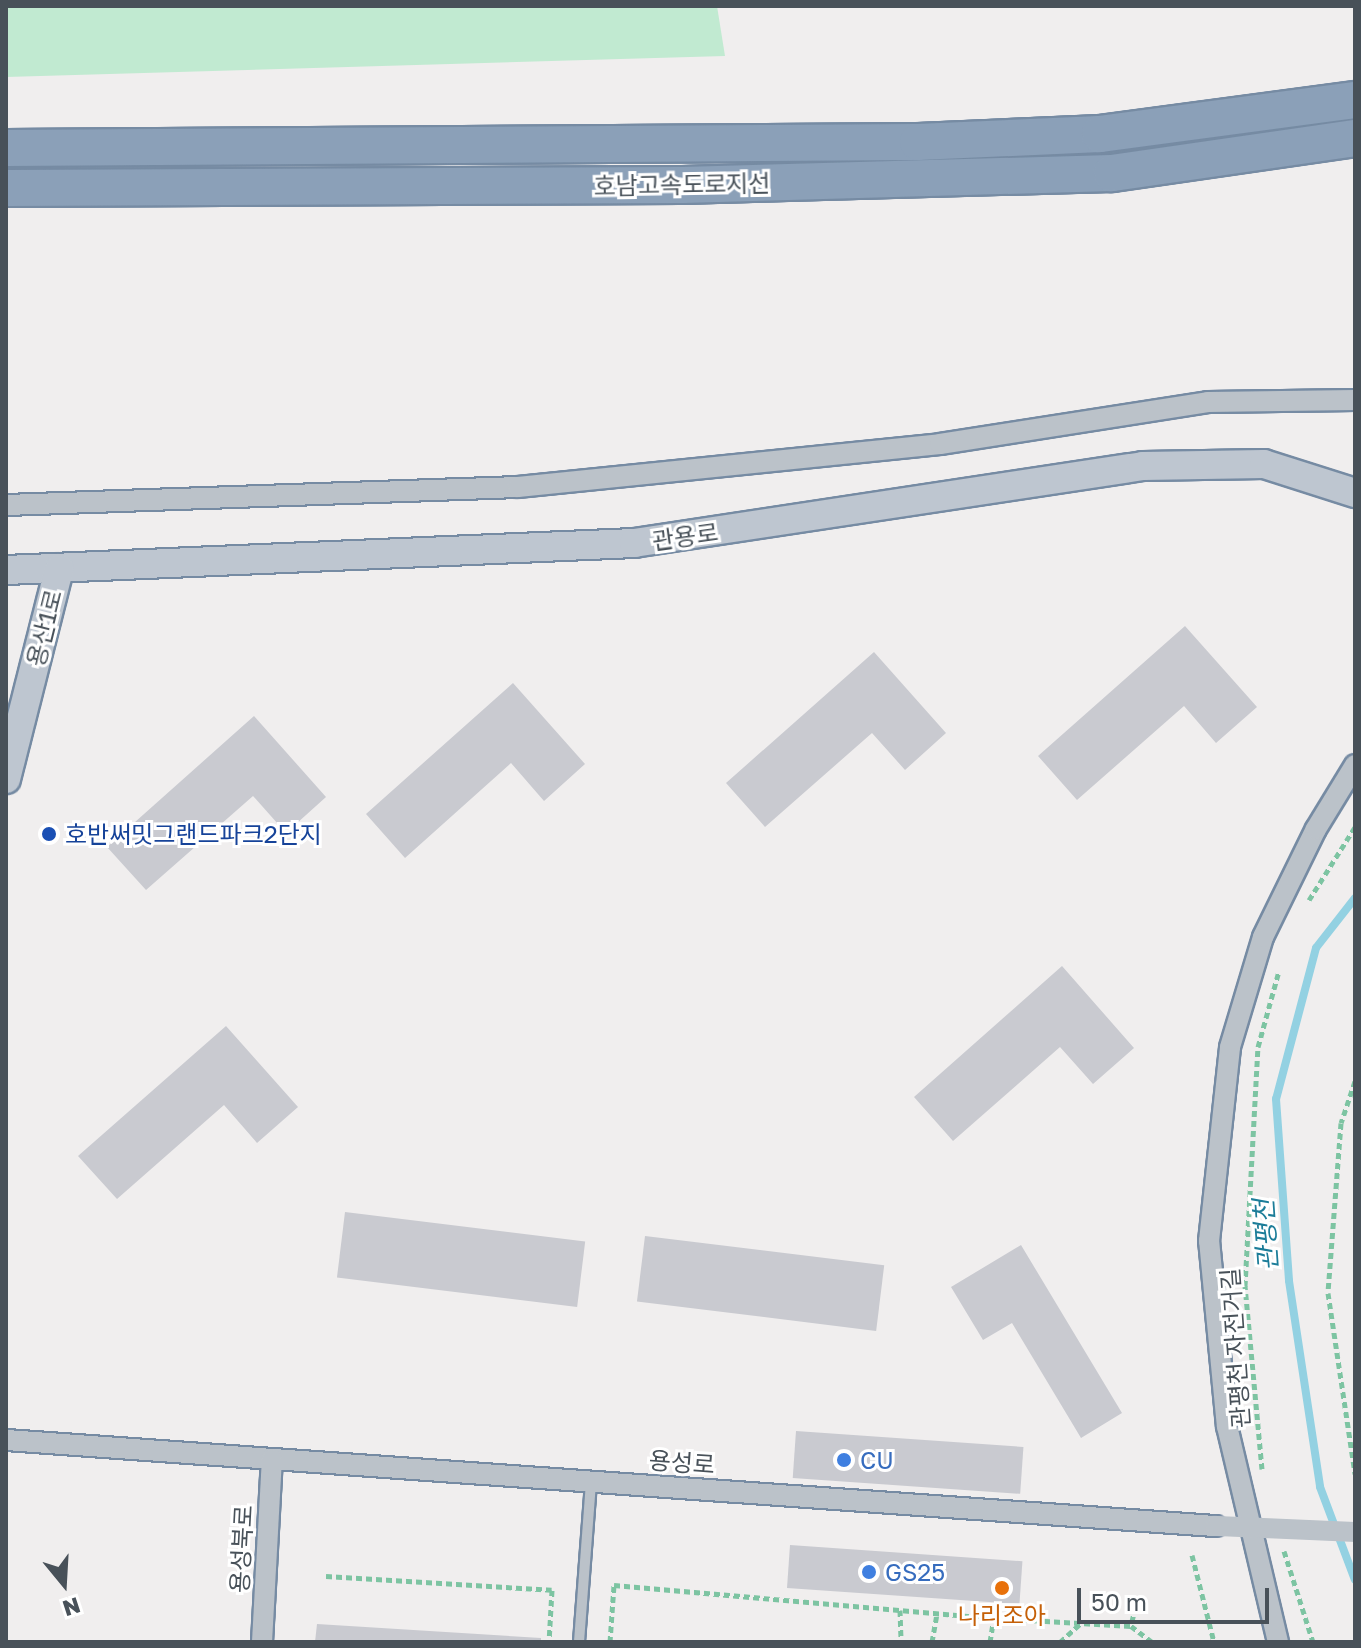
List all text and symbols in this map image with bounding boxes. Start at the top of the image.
street label: 호남고속도로지선 [593,168,771,200]
street label: 관용로 [650,517,720,555]
street label: 용산1로 [21,587,67,669]
place label: 호반써밋그랜드파크2단지 [65,820,322,848]
marker: 호반써밋그랜드파크2단지 [40,825,58,843]
water label: 관평천 [1248,1198,1284,1272]
street label: 관평천 자전거길 [1215,1267,1255,1429]
street label: 용성로 [648,1445,716,1479]
place label: CU [860,1446,894,1474]
marker: CU [835,1451,853,1469]
street label: 용성북로 [224,1504,258,1594]
north arrow [24,1544,104,1624]
place label: GS25 [885,1558,945,1586]
marker: GS25 [860,1563,878,1581]
scale bar [1081,1572,1273,1622]
marker: 나리조아 [993,1579,1011,1597]
text: 50 m [1091,1587,1147,1616]
text: N [59,1592,84,1623]
place label: 나리조아 [958,1601,1046,1629]

